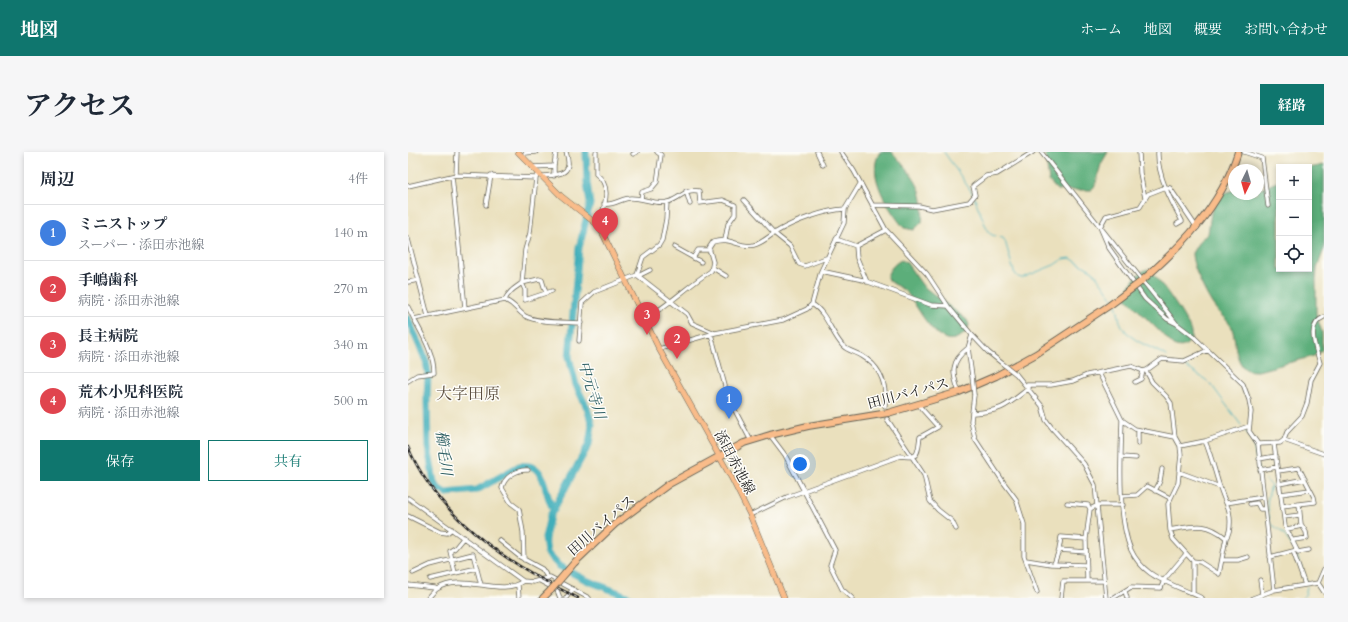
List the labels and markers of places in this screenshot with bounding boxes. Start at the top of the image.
pin: 4 [592,208,618,241]
pin: 3 [634,302,660,335]
pin: 2 [664,326,690,359]
pin: 1 [716,386,742,419]

